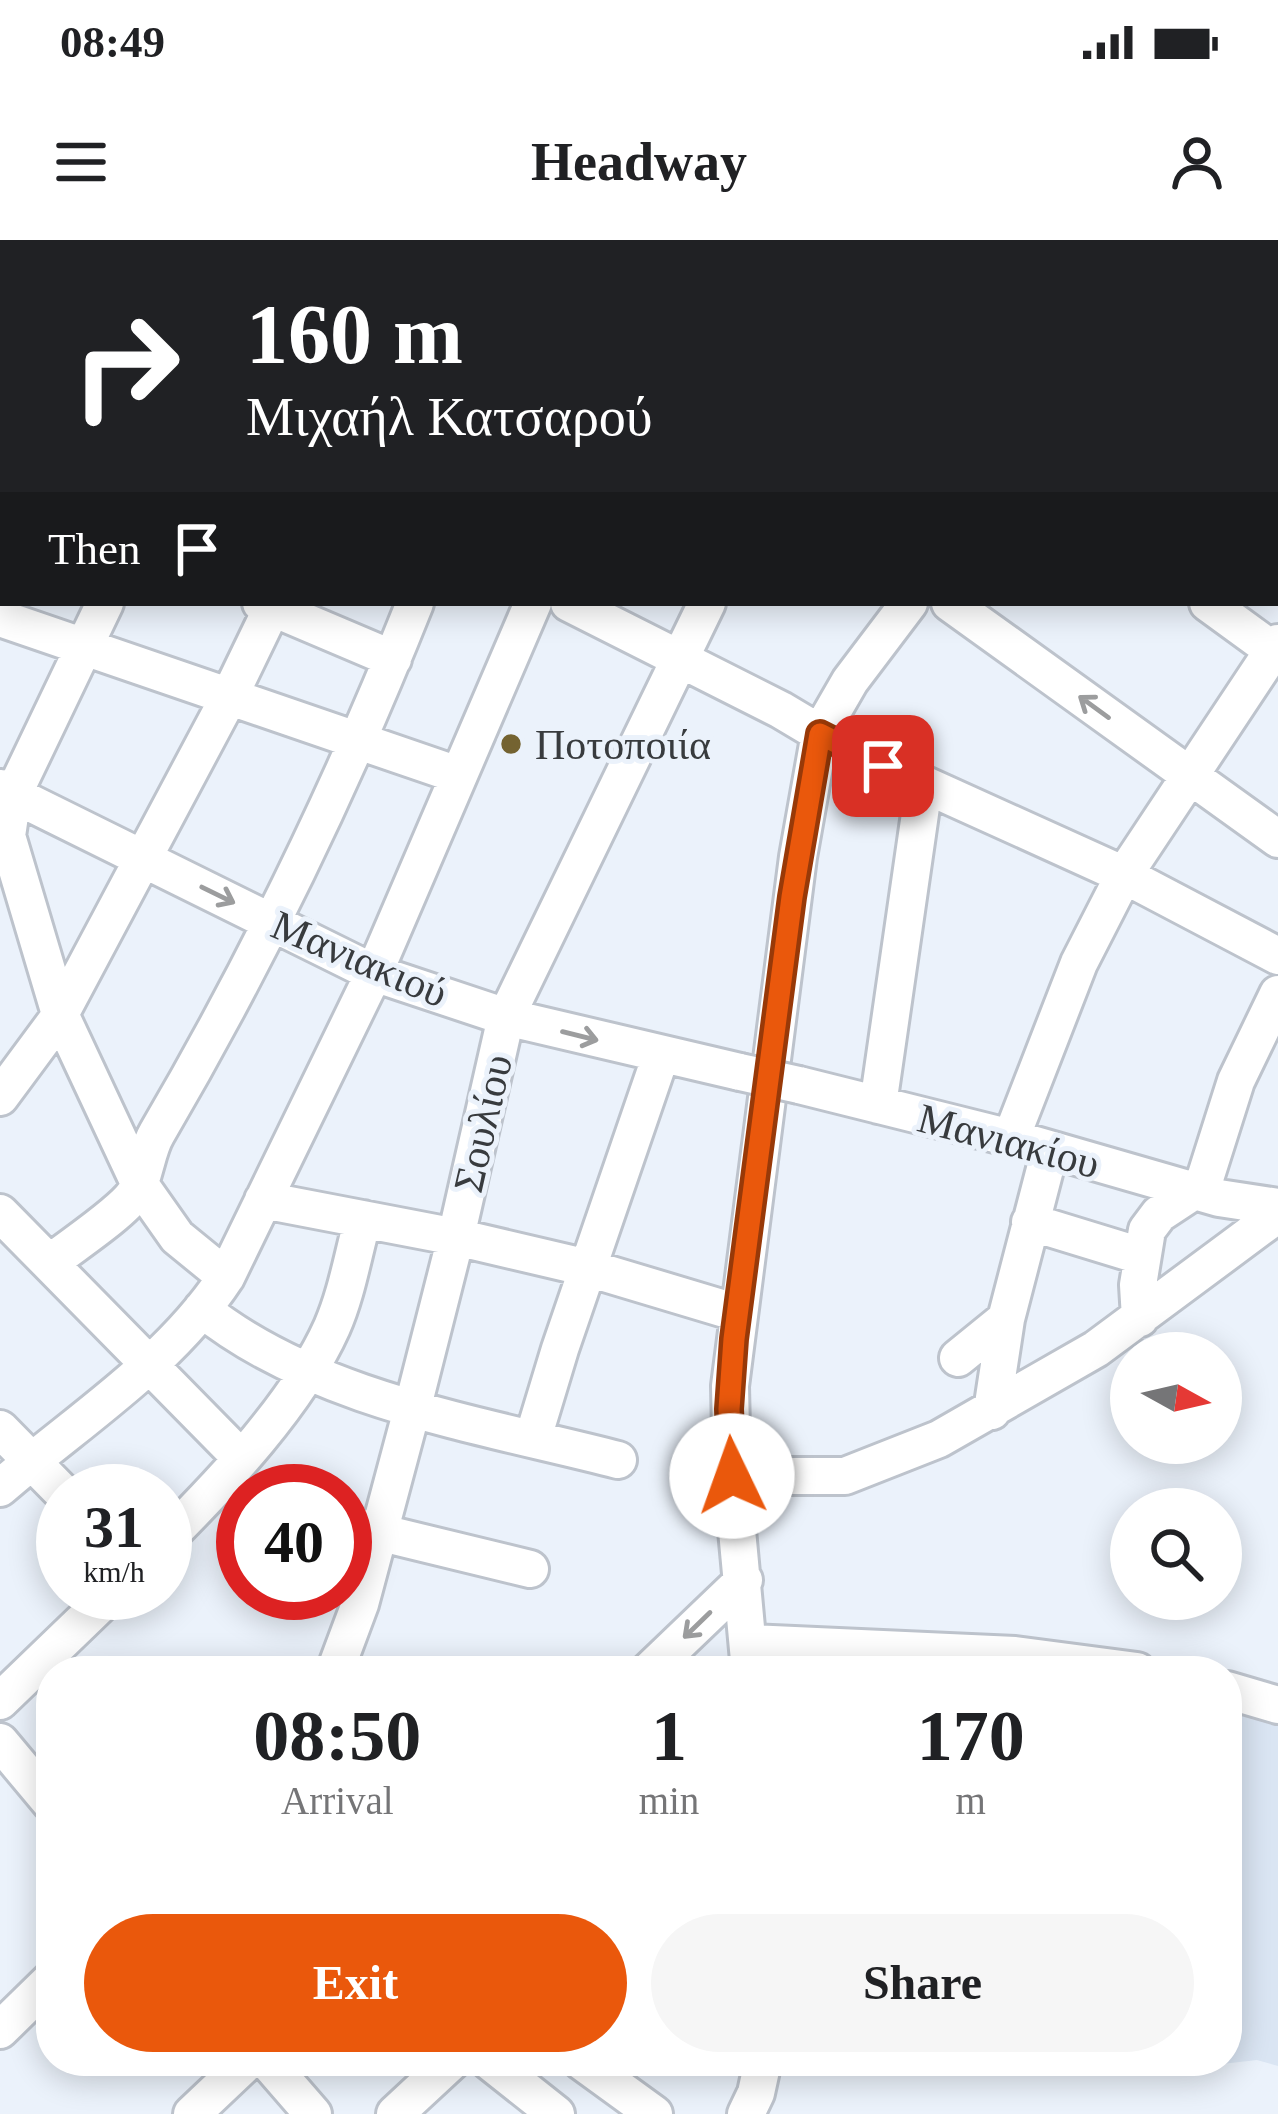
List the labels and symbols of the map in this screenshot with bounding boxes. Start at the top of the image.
one-way arrow [1078,695,1111,721]
pin [832,715,934,817]
place label: Ποτοποιία [535,722,711,768]
marker: Ποτοποιία [498,731,524,757]
one-way arrow [199,885,235,907]
street label: Μανιακιού [265,901,454,1016]
one-way arrow [561,1026,599,1048]
street label: Σουλίου [445,1050,521,1196]
street label: Μανιακίου [913,1095,1104,1187]
north arrow [1110,1332,1242,1464]
position arrow [669,1413,795,1539]
speed limit sign: 40 [216,1464,372,1620]
one-way arrow [682,1611,712,1639]

